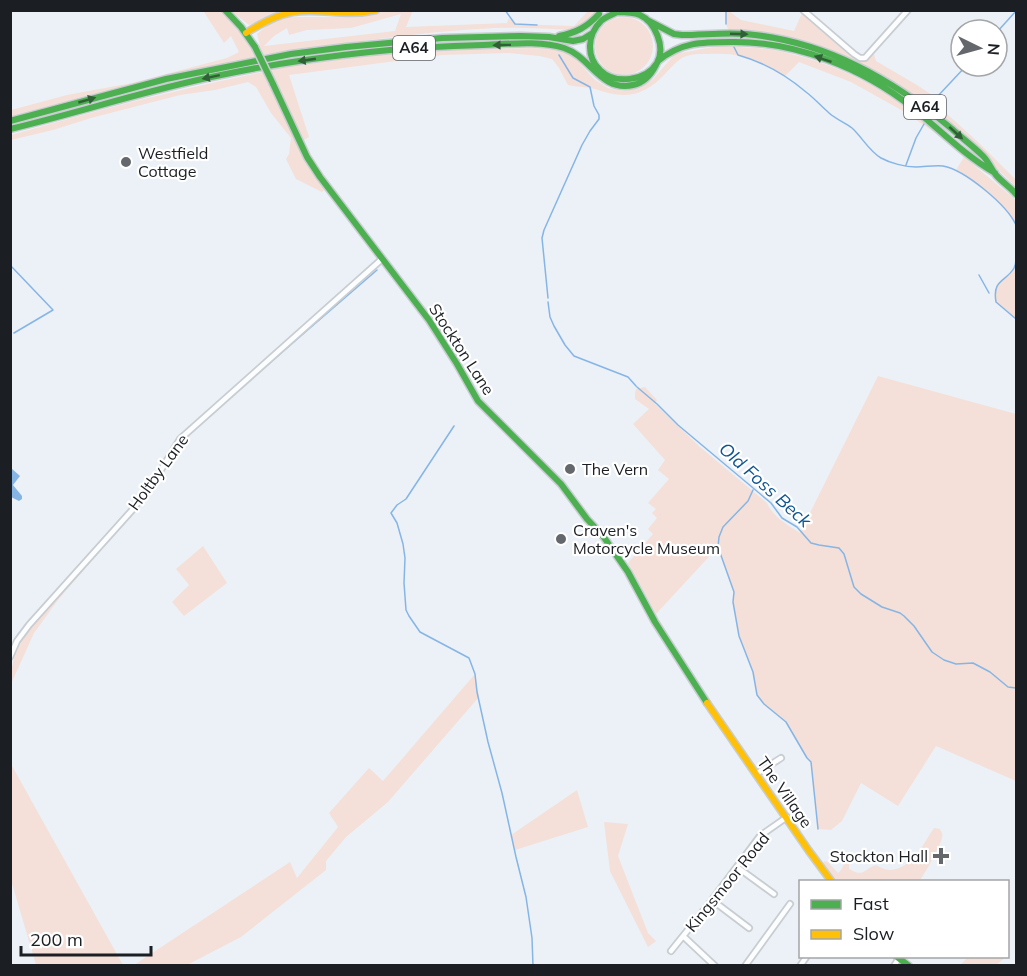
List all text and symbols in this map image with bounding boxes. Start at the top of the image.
north arrow [949,18,1009,78]
one-way arrow [729,29,748,38]
road number: A64 [393,36,435,60]
one-way arrow [492,40,511,50]
text: N [983,42,1004,56]
one-way arrow [814,54,832,64]
one-way arrow [298,55,317,64]
one-way arrow [201,73,220,82]
one-way arrow [78,95,96,104]
road number: A64 [904,95,946,119]
one-way arrow [948,126,963,139]
place label: Westfield Cottage [138,143,208,181]
marker: Westfield Cottage [119,155,133,169]
street label: Stockton Lane [425,299,499,399]
street label: Holtby Lane [124,430,192,514]
water label: Old Foss Beck [714,437,817,533]
place label: The Vern [582,459,648,479]
marker: The Vern [563,462,577,476]
place label: Craven's Motorcycle Museum [573,520,720,558]
marker: Craven's Motorcycle Museum [554,532,568,546]
street label: The Village [753,752,817,832]
street label: Kingsmoor Road [681,828,773,936]
place label: Stockton Hall [830,846,928,866]
marker: Stockton Hall [932,847,950,865]
legend [799,880,1009,958]
text: Fast [853,892,889,915]
scale bar [21,919,152,957]
text: Slow [853,922,895,945]
text: 200 m [30,928,83,951]

